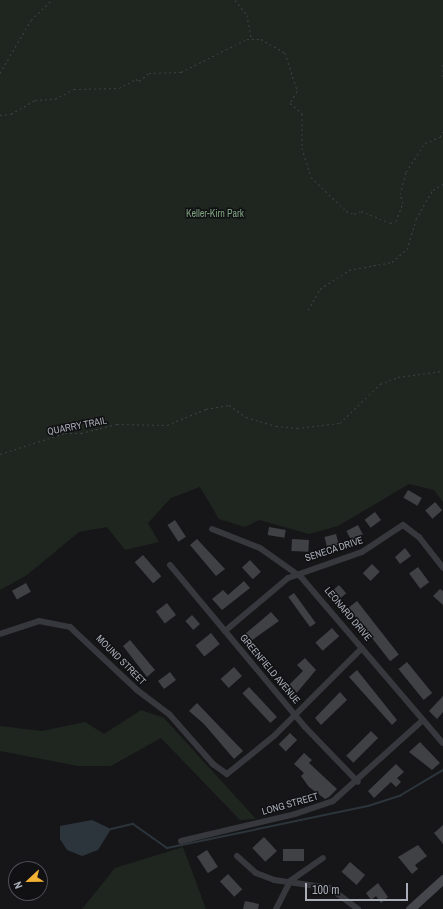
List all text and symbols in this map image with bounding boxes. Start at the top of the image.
park label: Keller-Kirn Park [186,208,244,220]
street label: QUARRY TRAIL [46,414,108,438]
street label: SENECA DRIVE [303,534,365,564]
street label: LEONARD DRIVE [322,584,374,644]
street label: GREENFIELD AVENUE [237,632,303,706]
street label: MOUND STREET [94,633,148,687]
street label: LONG STREET [261,790,319,818]
north arrow [8,861,48,901]
scale bar [307,875,410,901]
text: N [10,879,26,891]
text: 100 m [312,882,339,898]

